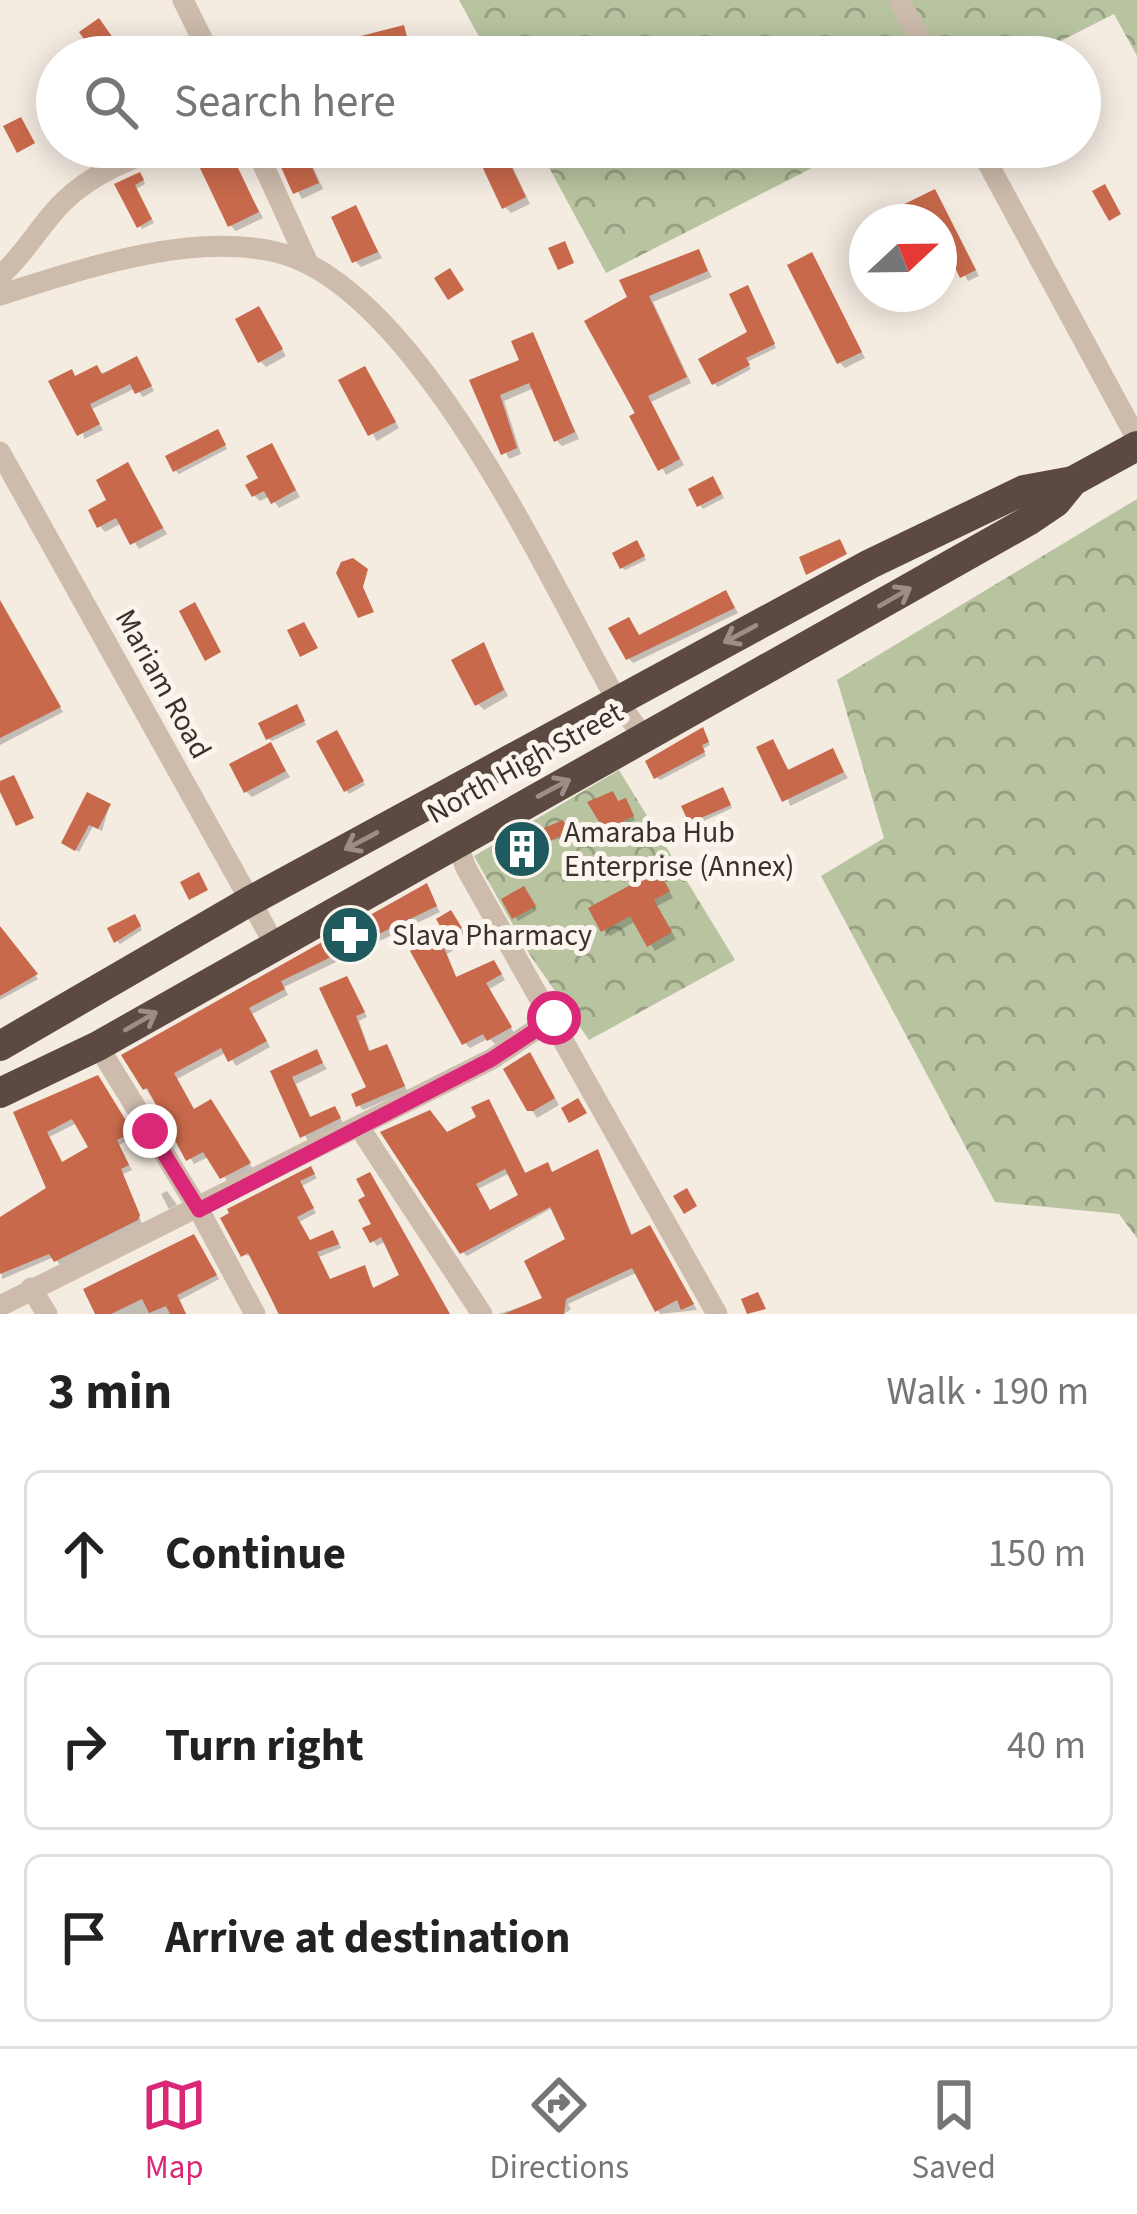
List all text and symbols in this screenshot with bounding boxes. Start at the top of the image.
search box [36,36,1101,168]
icon: search [78,69,144,135]
text: Search here [174,70,396,134]
north arrow [849,204,957,312]
one-way arrow [876,585,911,609]
street label: Mariam Road [104,601,222,767]
one-way arrow [722,623,758,646]
street label: North High Street [419,691,631,835]
one-way arrow [536,776,571,799]
place label: Amaraba Hub Enterprise (Annex) [564,811,794,888]
building icon: Amaraba Hub Enterprise (Annex) [491,818,553,880]
one-way arrow [345,830,380,853]
pharmacy icon: Slava Pharmacy [319,904,381,966]
place label: Slava Pharmacy [392,914,592,957]
route start [527,991,581,1045]
one-way arrow [123,1008,158,1032]
route end [123,1104,177,1158]
text: 3 min [48,1356,172,1428]
text: Walk · 190 m [886,1364,1089,1420]
icon: ahead [51,1521,117,1587]
text: Continue [165,1522,346,1586]
text: 150 m [988,1526,1086,1582]
icon: right [51,1713,117,1779]
text: Turn right [165,1714,364,1778]
text: 40 m [1007,1718,1086,1774]
icon: arrive [51,1905,117,1971]
text: Arrive at destination [165,1906,570,1970]
tab: Map [141,2072,207,2191]
tab: Directions [490,2072,629,2191]
tab: Saved [912,2072,996,2191]

